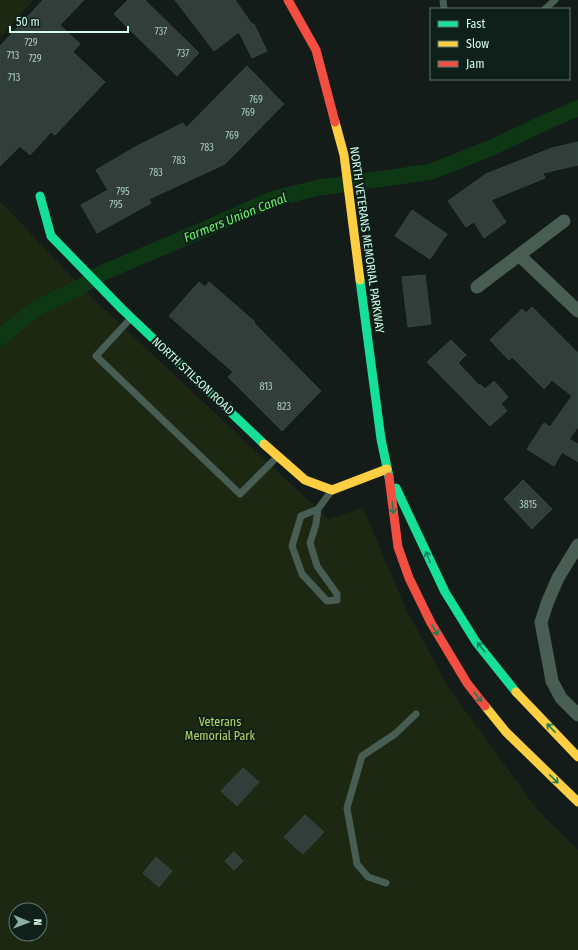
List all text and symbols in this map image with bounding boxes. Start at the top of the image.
scale bar [10,8,128,34]
legend [430,8,570,80]
text: 50 m [16,15,40,29]
text: Fast [466,17,485,31]
house number: 737 [155,26,167,38]
house number: 729 [24,37,38,49]
text: Slow [466,37,489,51]
house number: 737 [177,48,189,60]
house number: 713 [7,50,20,62]
house number: 729 [28,53,42,65]
text: Jam [466,57,484,71]
house number: 713 [8,72,21,84]
house number: 769 [249,94,263,106]
house number: 769 [241,107,255,119]
house number: 769 [225,130,239,142]
house number: 783 [200,142,214,154]
street label: NORTH VETERANS MEMORIAL PARKWAY [347,146,387,334]
house number: 783 [172,155,186,167]
house number: 783 [149,167,163,179]
house number: 795 [116,186,130,198]
water label: Farmers Union Canal [182,190,289,245]
house number: 795 [109,199,123,211]
street label: NORTH STILSON ROAD [149,334,237,418]
house number: 813 [259,381,273,393]
house number: 823 [277,401,291,413]
house number: 3815 [519,499,537,511]
one-way arrow [389,501,397,514]
one-way arrow [424,552,432,564]
one-way arrow [431,624,439,636]
one-way arrow [477,642,485,653]
one-way arrow [474,691,482,702]
park label: Veterans Memorial Park [185,715,256,743]
one-way arrow [547,724,556,734]
one-way arrow [549,774,559,784]
north arrow [8,902,48,942]
text: N [31,919,44,926]

